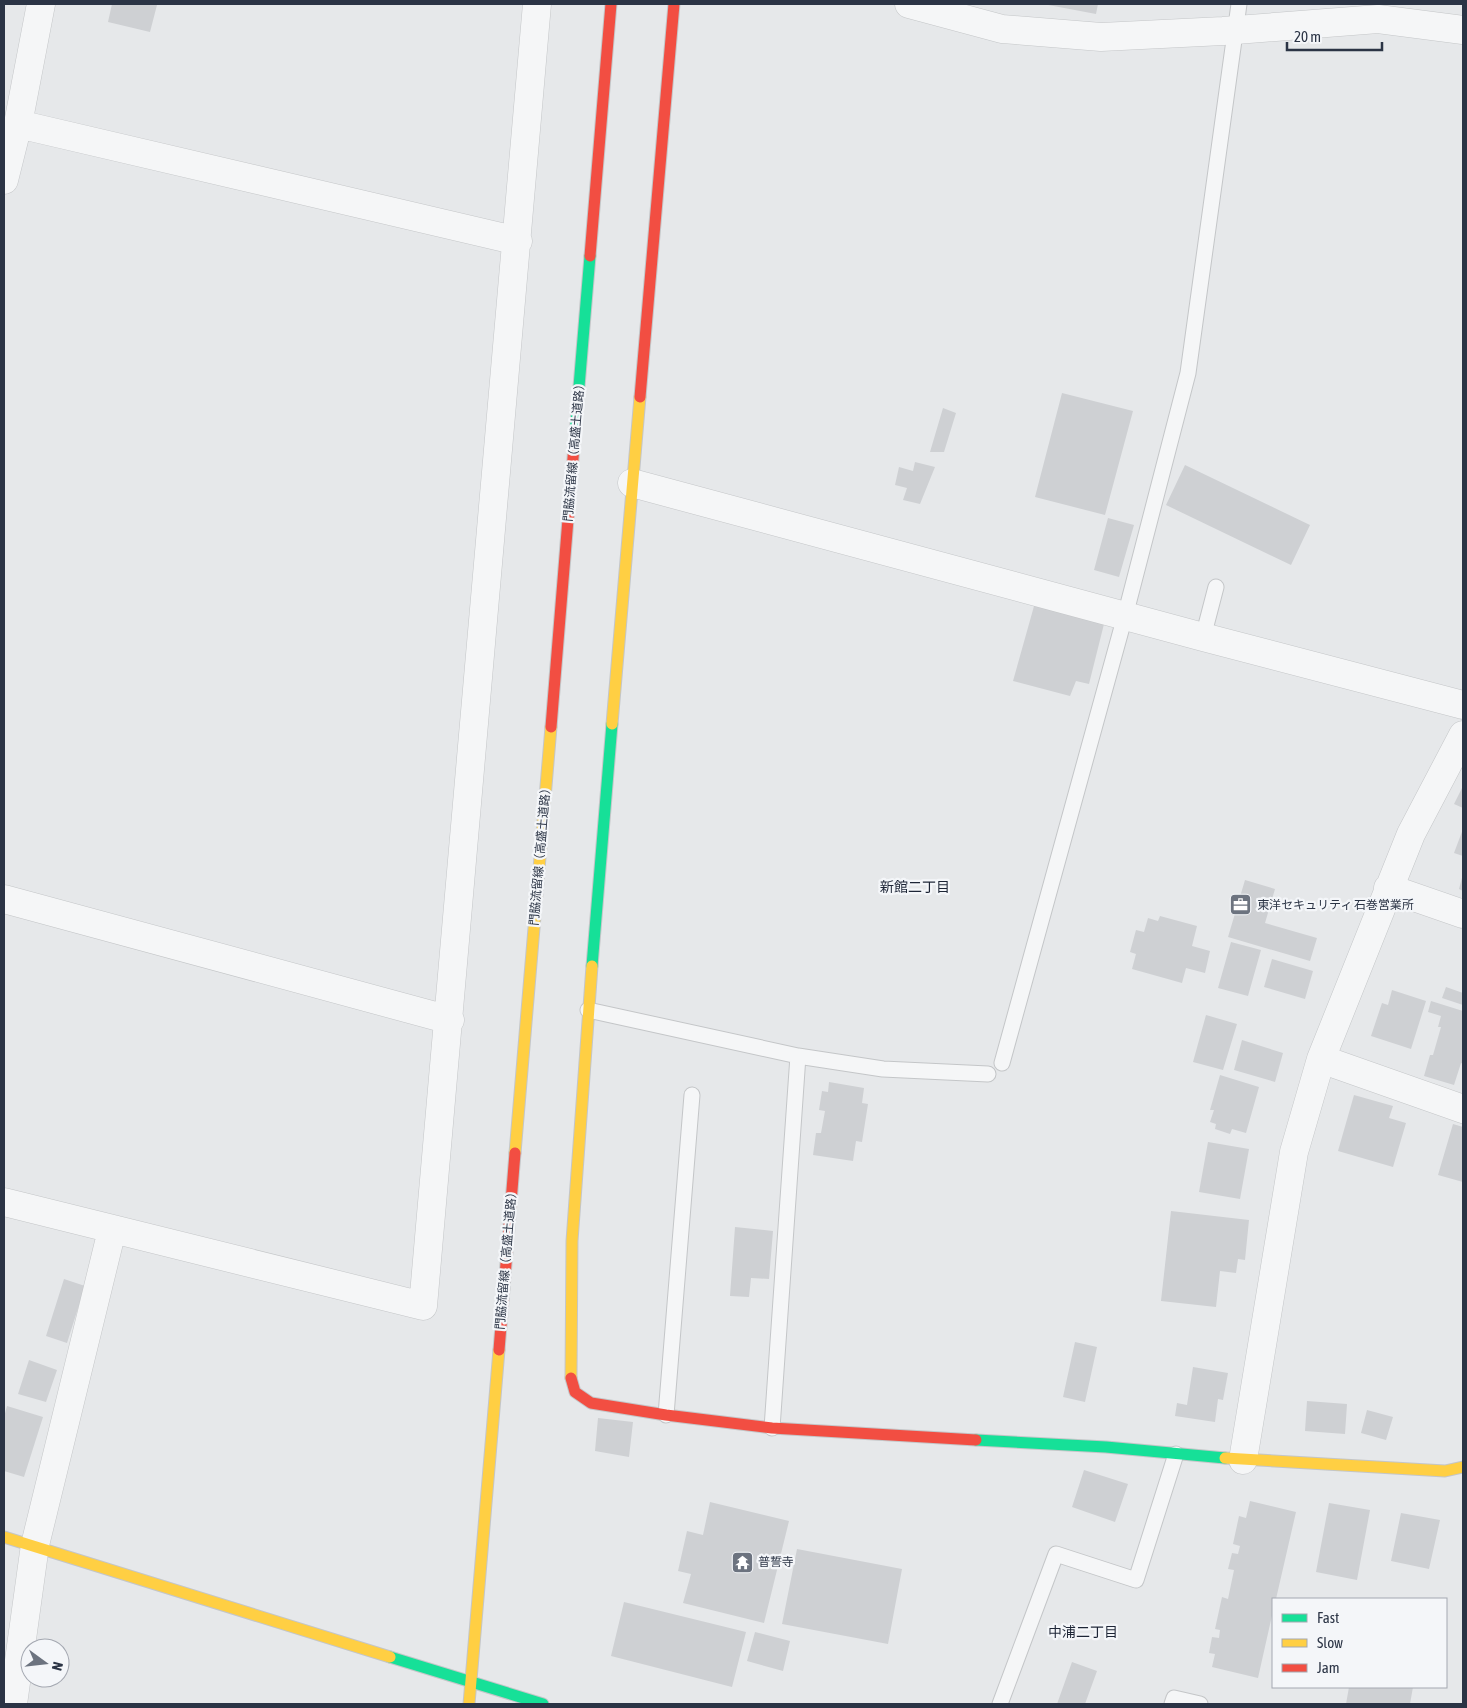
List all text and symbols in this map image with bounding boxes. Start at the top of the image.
scale bar [1287,20,1382,52]
text: 20 m [1294,28,1321,45]
street label: 門脇流留線（高盛土道路） [561,378,587,522]
street label: 門脇流留線（高盛土道路） [527,782,553,926]
district label: 新館二丁目 [880,879,950,895]
office icon: 東洋セキュリティ 石巻営業所 [1229,893,1253,917]
place label: 東洋セキュリティ 石巻営業所 [1257,898,1414,912]
street label: 門脇流留線（高盛土道路） [493,1186,519,1330]
temple icon: 普誓寺 [730,1550,754,1574]
place label: 普誓寺 [758,1555,794,1569]
legend [1272,1598,1447,1688]
text: Fast [1317,1609,1339,1626]
district label: 中浦二丁目 [1048,1624,1118,1640]
text: Slow [1317,1634,1343,1651]
north arrow [20,1638,70,1688]
text: Jam [1317,1659,1340,1676]
text: N [49,1660,66,1672]

